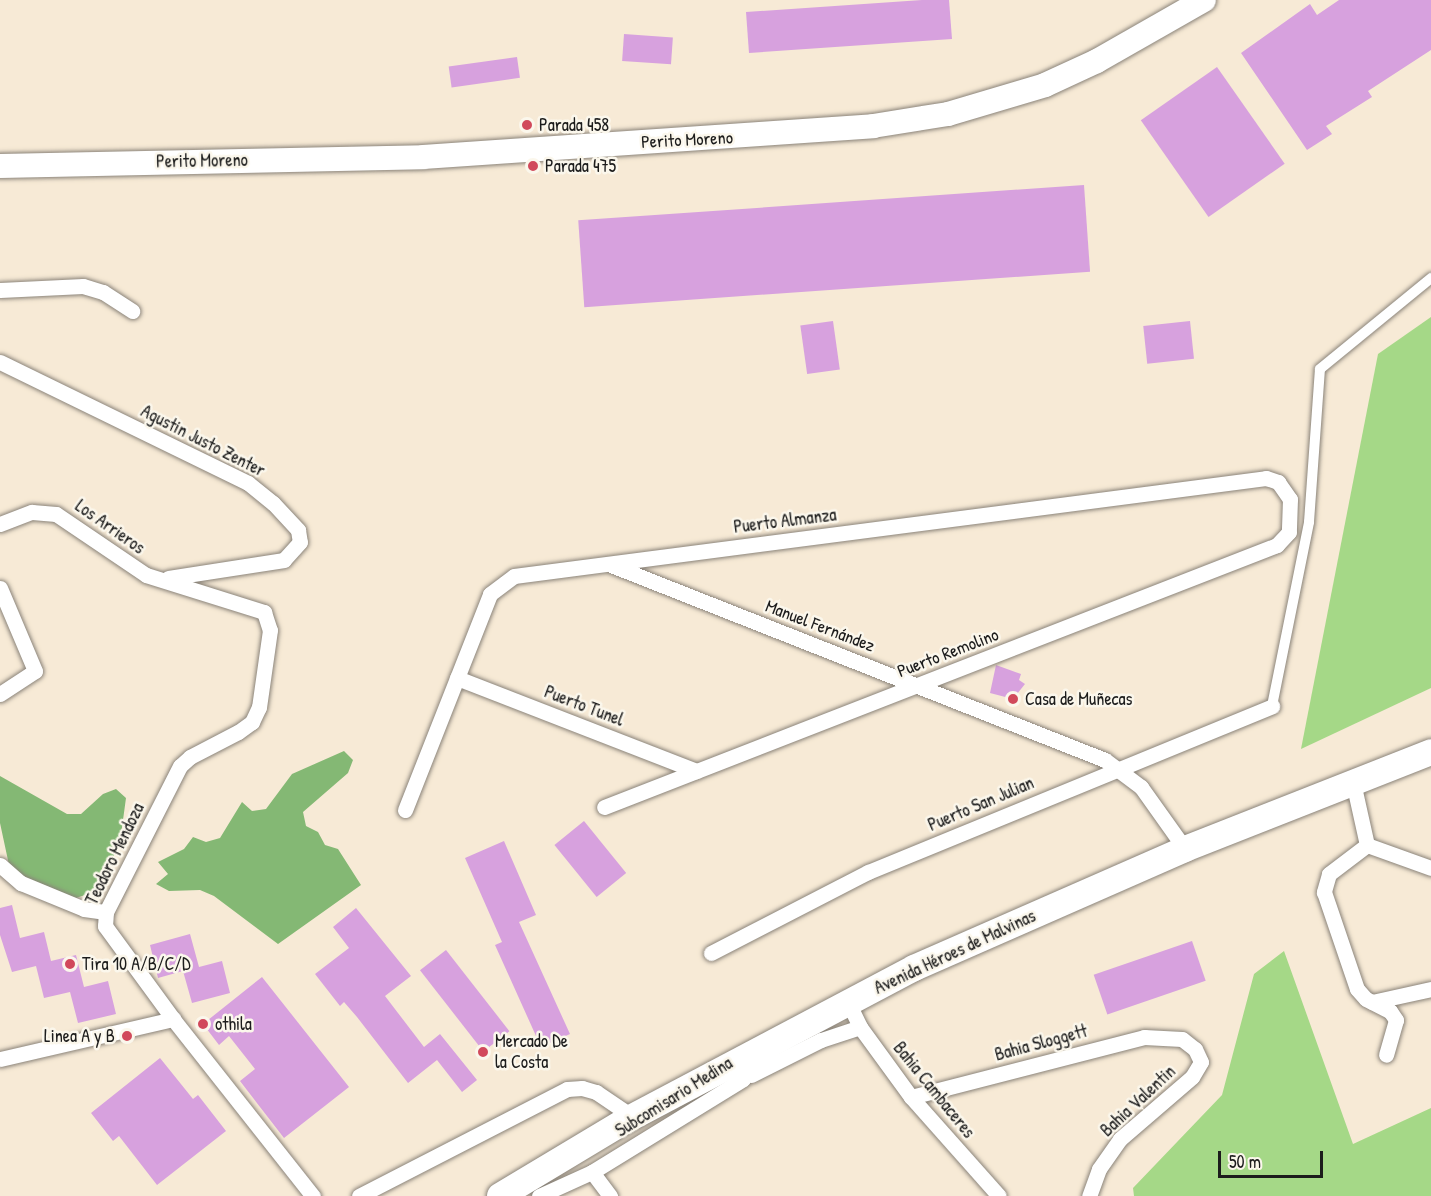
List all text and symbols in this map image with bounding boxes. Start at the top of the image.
place label: Parada 458 [539,114,609,136]
marker: Parada 458 [520,118,534,132]
street label: Perito Moreno [641,127,733,153]
street label: Perito Moreno [156,149,248,173]
place label: Parada 475 [545,155,616,177]
marker: Parada 475 [526,159,540,173]
street label: Agustin Justo Zenter [137,400,269,482]
street label: Los Arrieros [71,495,149,559]
street label: Puerto Almanza [732,504,838,538]
street label: Manuel Fernández [762,595,878,657]
street label: Puerto Remolino [894,624,1002,682]
street label: Puerto Tunel [541,681,627,731]
place label: Casa de Muñecas [1025,688,1133,710]
marker: Casa de Muñecas [1006,692,1020,706]
street label: Puerto San Julian [925,772,1037,836]
street label: Teodoro Mendoza [81,800,149,908]
street label: Avenida Héroes de Malvinas [871,905,1039,999]
place label: Tira 10 A/B/C/D [82,953,190,975]
marker: Tira 10 A/B/C/D [63,957,77,971]
place label: othila [215,1013,252,1035]
marker: othila [196,1017,210,1031]
street label: Bahia Sloggett [992,1020,1090,1066]
place label: Linea A y B [44,1025,115,1047]
marker: Linea A y B [120,1029,134,1043]
place label: Mercado De la Costa [495,1031,568,1074]
street label: Bahia Cambaceres [889,1037,979,1143]
marker: Mercado De la Costa [476,1045,490,1059]
street label: Subcomisario Medina [612,1052,736,1142]
street label: Bahia Valentin [1096,1061,1180,1141]
scale bar [1221,1139,1326,1177]
text: 50 m [1229,1149,1261,1174]

